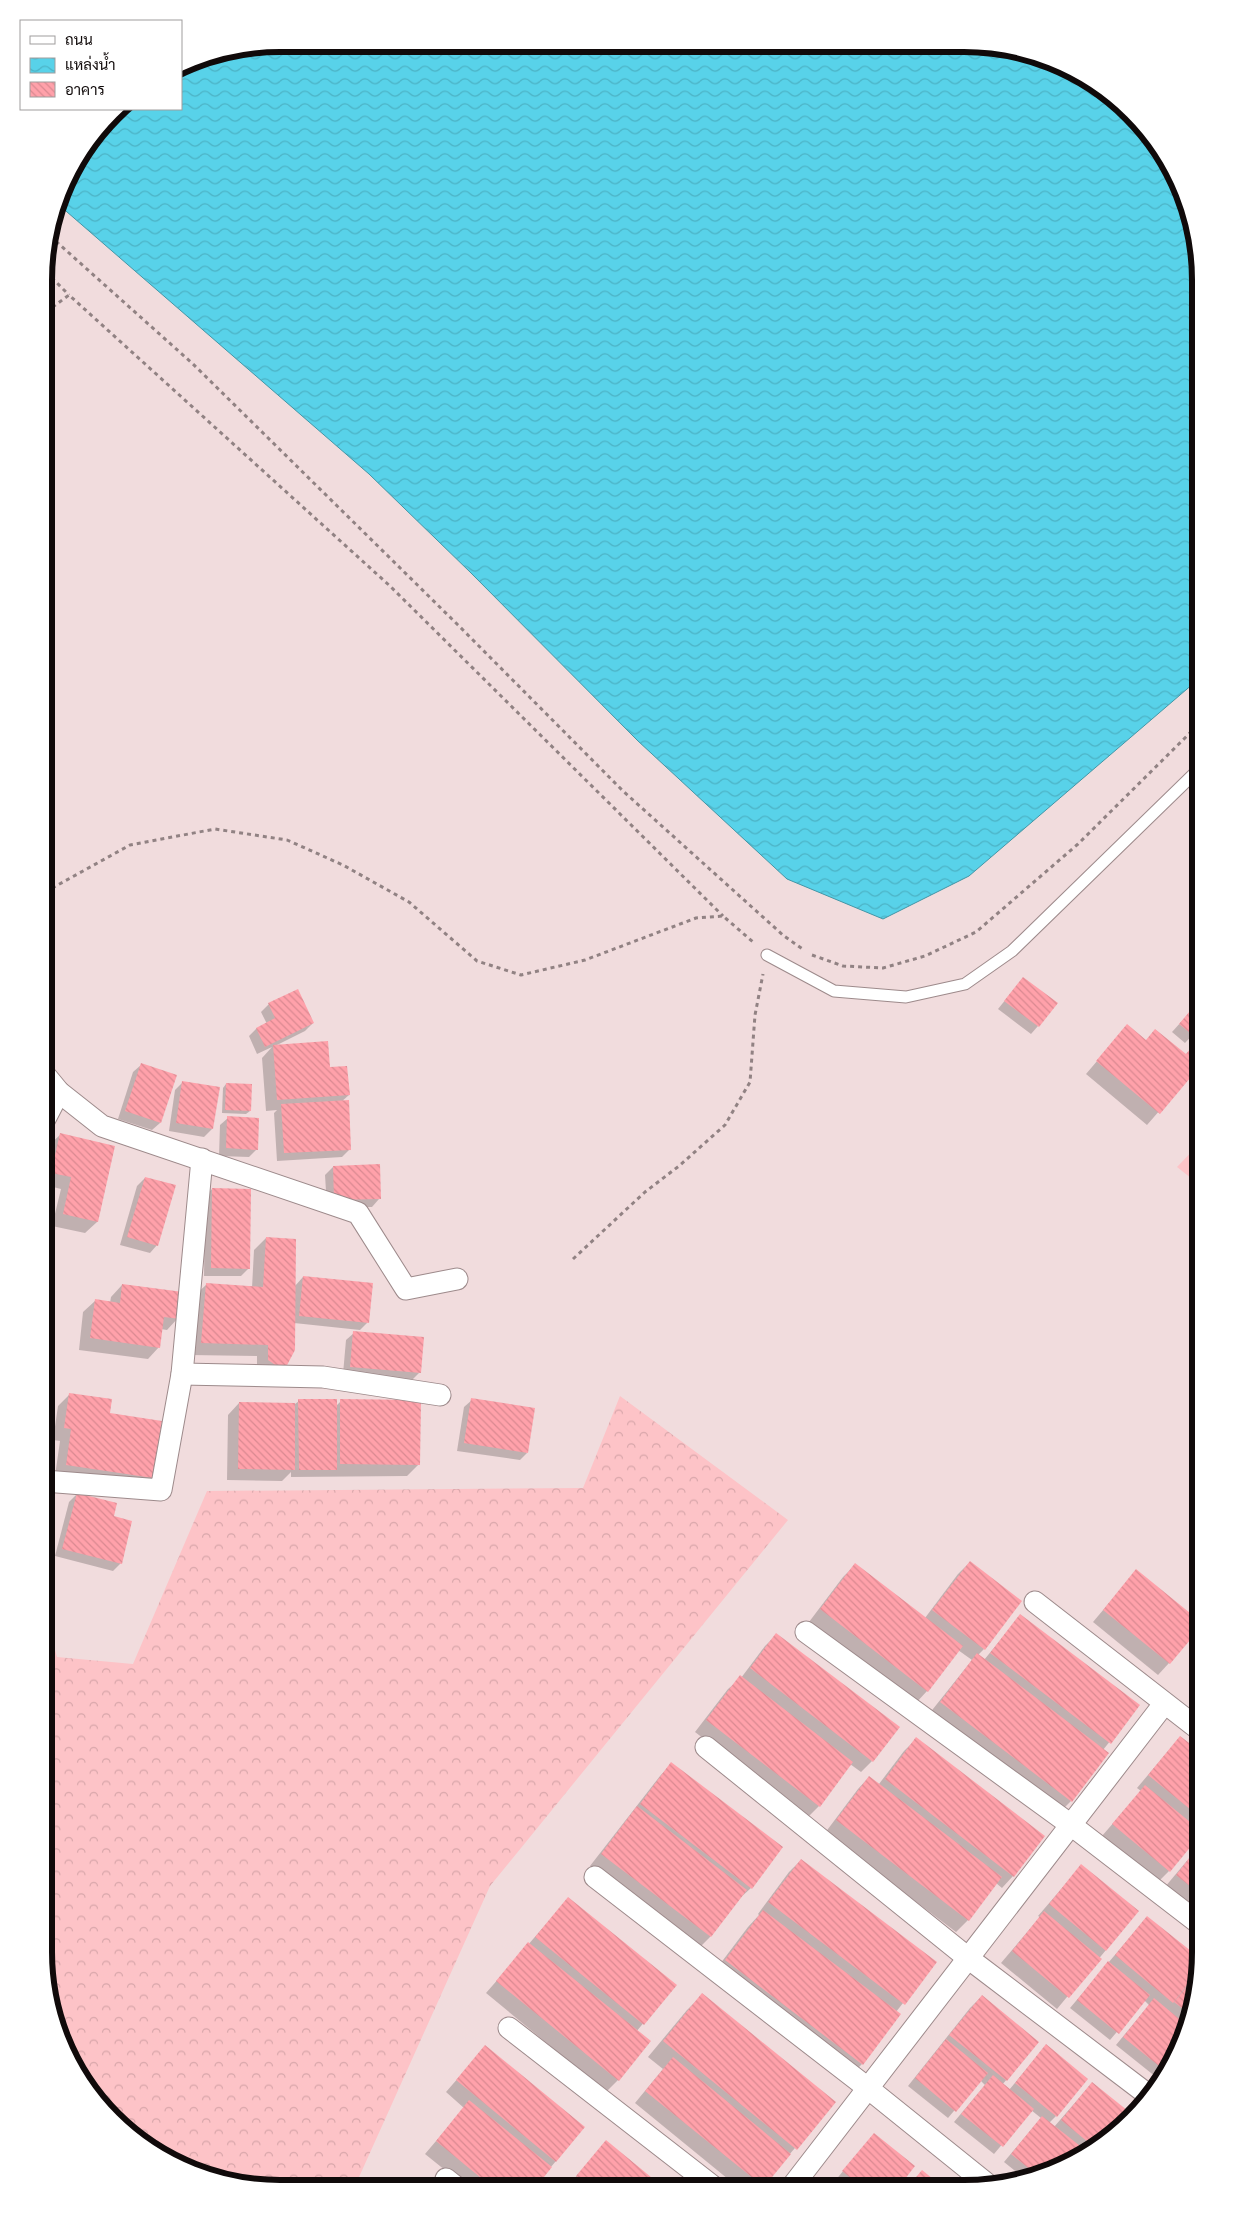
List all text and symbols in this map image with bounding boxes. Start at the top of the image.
legend [20,20,182,110]
text: ถนน [65,31,93,49]
text: แหล่งน้ำ [65,52,116,74]
text: อาคาร [65,81,105,99]

